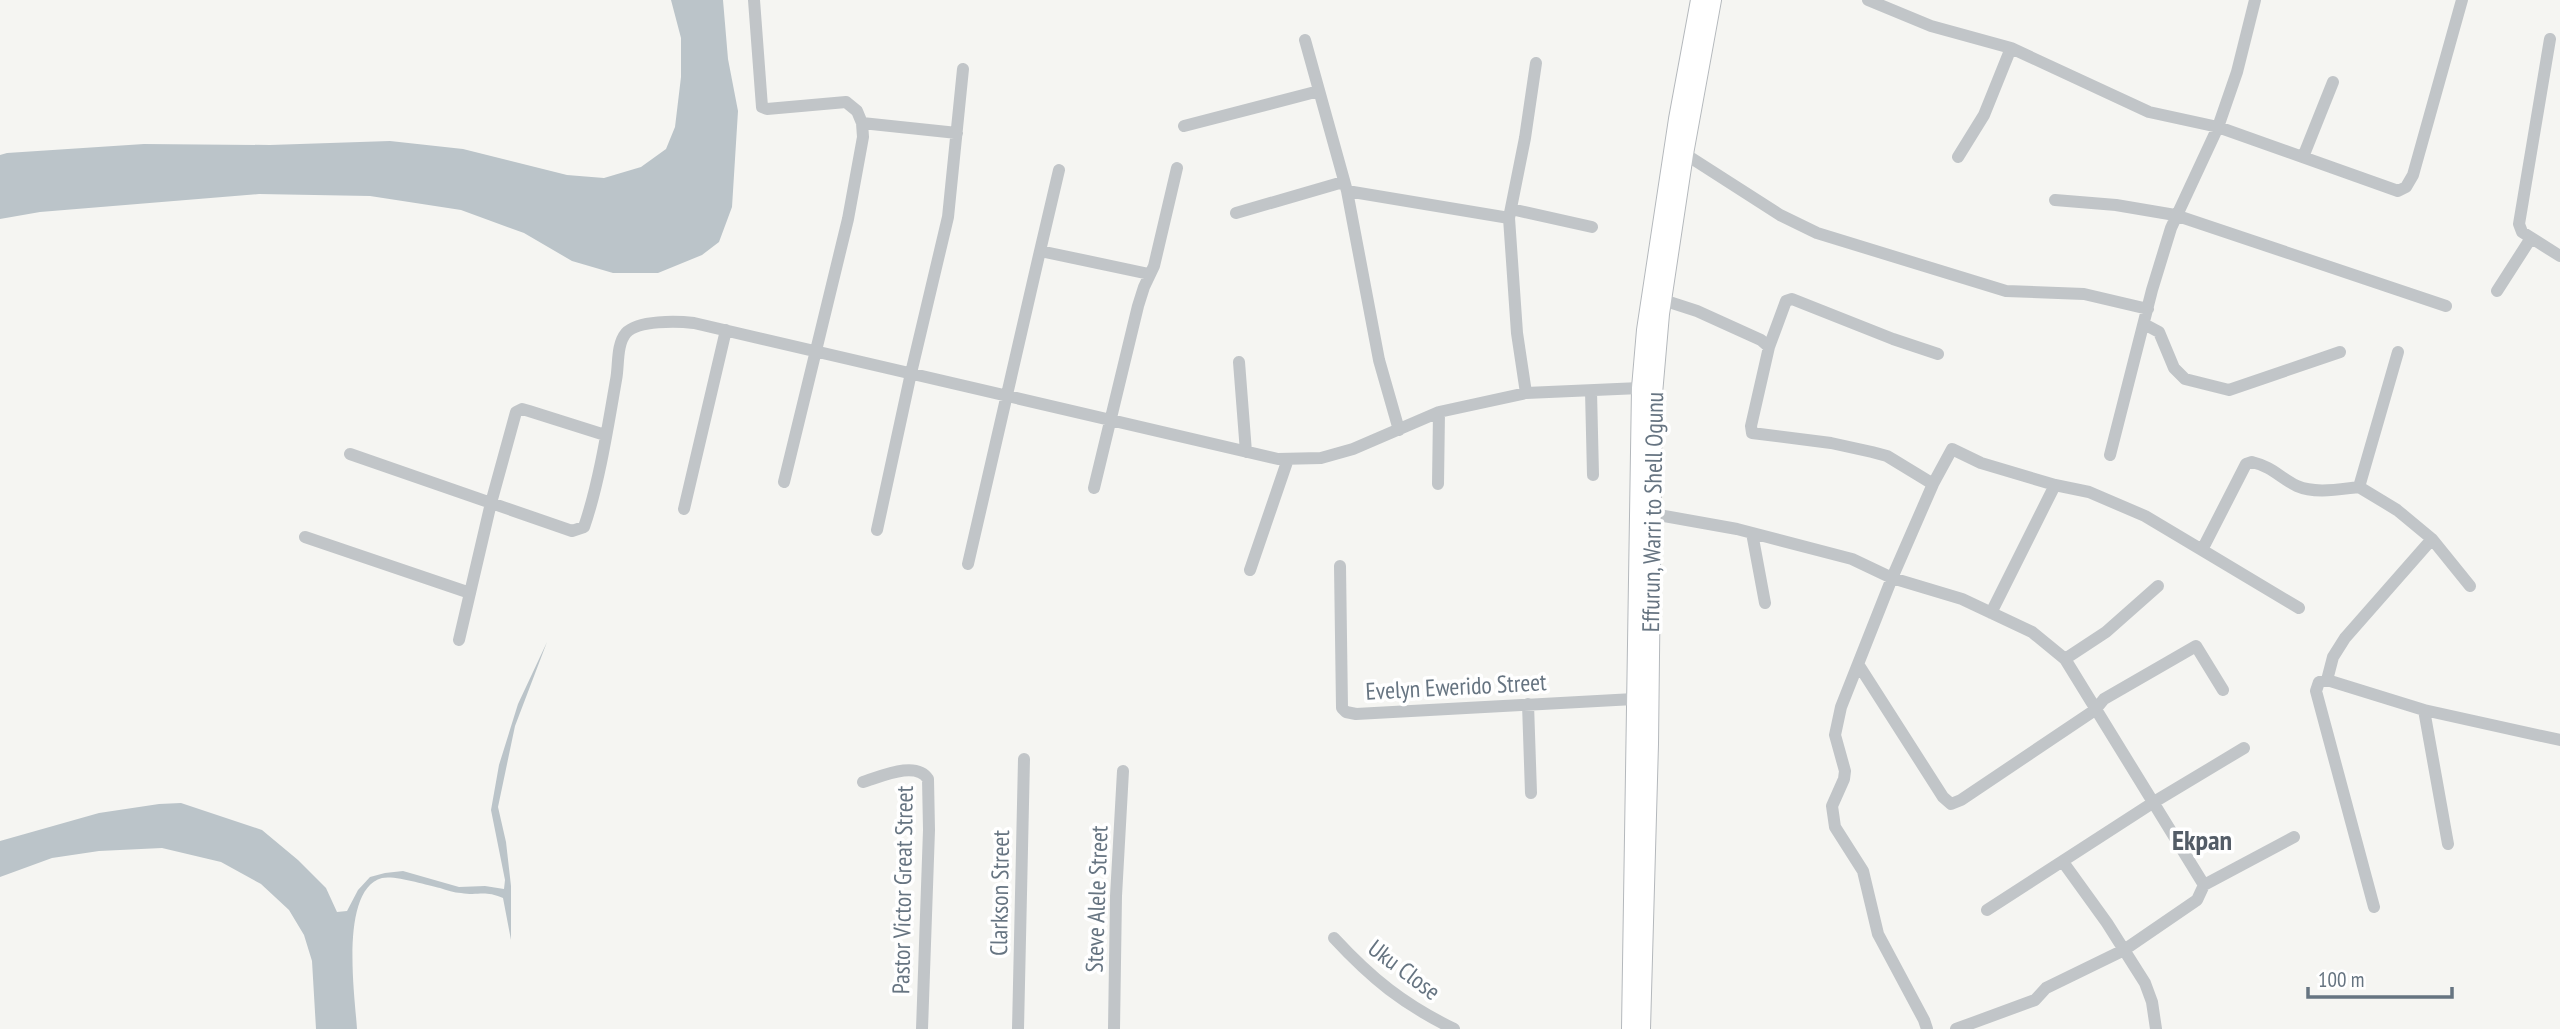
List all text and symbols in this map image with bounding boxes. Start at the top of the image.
street label: Effurun, Warri to Shell Ogunu [1635,392,1670,632]
street label: Evelyn Ewerido Street [1365,666,1548,707]
street label: Pastor Victor Great Street [885,785,920,994]
district label: Ekpan [2172,821,2232,858]
street label: Steve Alele Street [1078,825,1115,973]
street label: Clarkson Street [983,829,1016,956]
street label: Uku Close [1362,932,1446,1007]
scale bar [2308,956,2452,1000]
text: 100 m [2318,966,2364,993]

